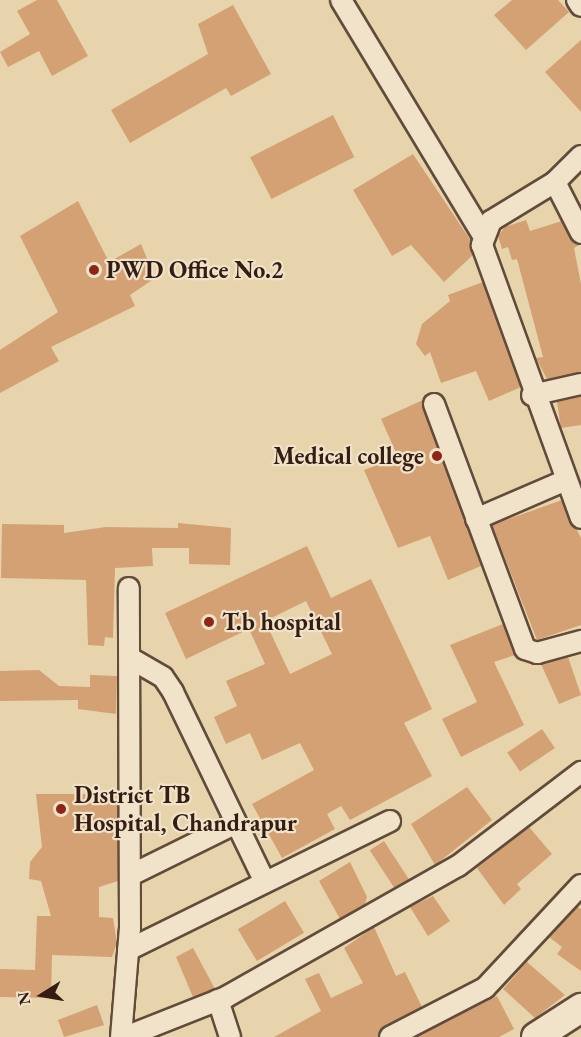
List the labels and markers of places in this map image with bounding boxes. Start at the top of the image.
place label: PWD Office No.2 [106,256,284,284]
marker: PWD Office No.2 [87,263,101,277]
place label: Medical college [273,442,424,470]
marker: Medical college [428,447,446,465]
place label: T.b hospital [222,608,341,636]
marker: T.b hospital [200,613,218,631]
place label: District TB Hospital, Chandrapur [74,781,297,837]
marker: District TB Hospital, Chandrapur [52,800,70,818]

